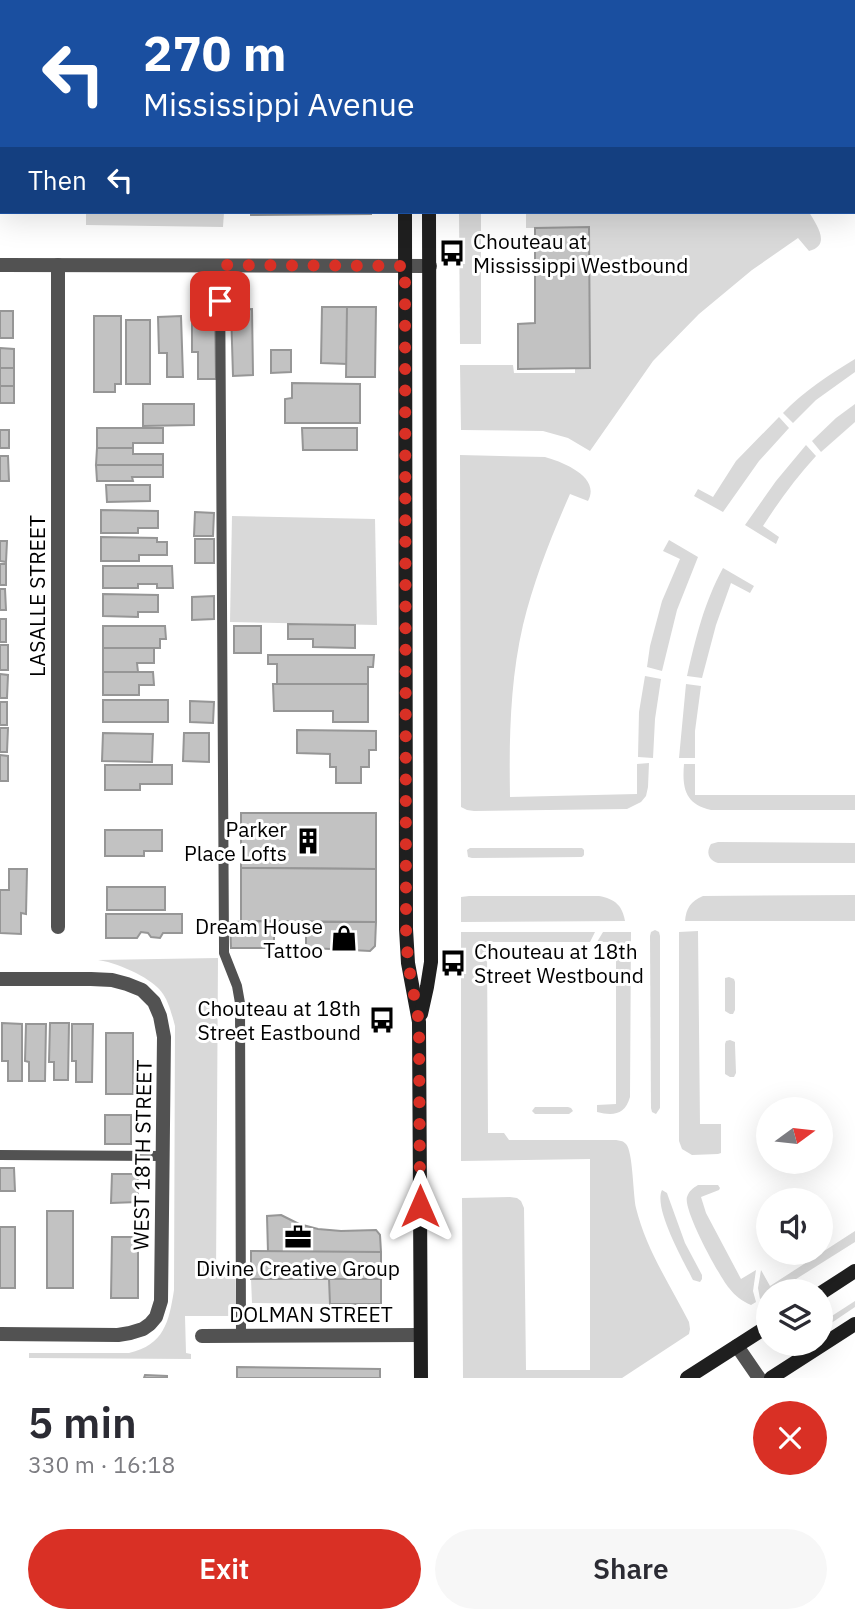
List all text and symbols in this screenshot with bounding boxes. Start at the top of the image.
text: 270 m [143,21,287,84]
icon: left [28,28,119,119]
text: Mississippi Avenue [143,83,414,125]
icon: left [101,161,139,199]
text: Then [28,163,87,197]
place label: Chouteau at Mississippi Westbound [473,227,688,279]
bus stop icon: Chouteau at Mississippi Westbound [437,238,467,268]
pin [190,271,250,331]
icon: arrive [201,282,239,320]
street label: LASALLE STREET [23,515,51,677]
place label: Parker Place Lofts [184,815,287,867]
building icon: Parker Place Lofts [293,826,323,856]
place label: Dream House Tattoo [195,912,323,964]
shop icon: Dream House Tattoo [329,923,359,953]
place label: Chouteau at 18th Street Westbound [474,937,644,989]
bus stop icon: Chouteau at 18th Street Westbound [438,948,468,978]
place label: Chouteau at 18th Street Eastbound [197,994,361,1046]
bus stop icon: Chouteau at 18th Street Eastbound [367,1005,397,1035]
street label: WEST 18TH STREET [126,1059,158,1251]
north arrow [756,1097,833,1174]
map controls [756,1097,833,1356]
position arrow [383,1169,457,1243]
button: sound [756,1188,833,1265]
office icon: Divine Creative Group [283,1222,313,1252]
place label: Divine Creative Group [196,1254,400,1282]
button: layers [756,1279,833,1356]
street label: DOLMAN STREET [229,1300,393,1328]
text: 5 min [28,1395,137,1450]
button: close [753,1401,827,1475]
text: 330 m · 16:18 [28,1449,175,1479]
button: Exit [28,1529,421,1609]
button: Share [435,1529,827,1609]

